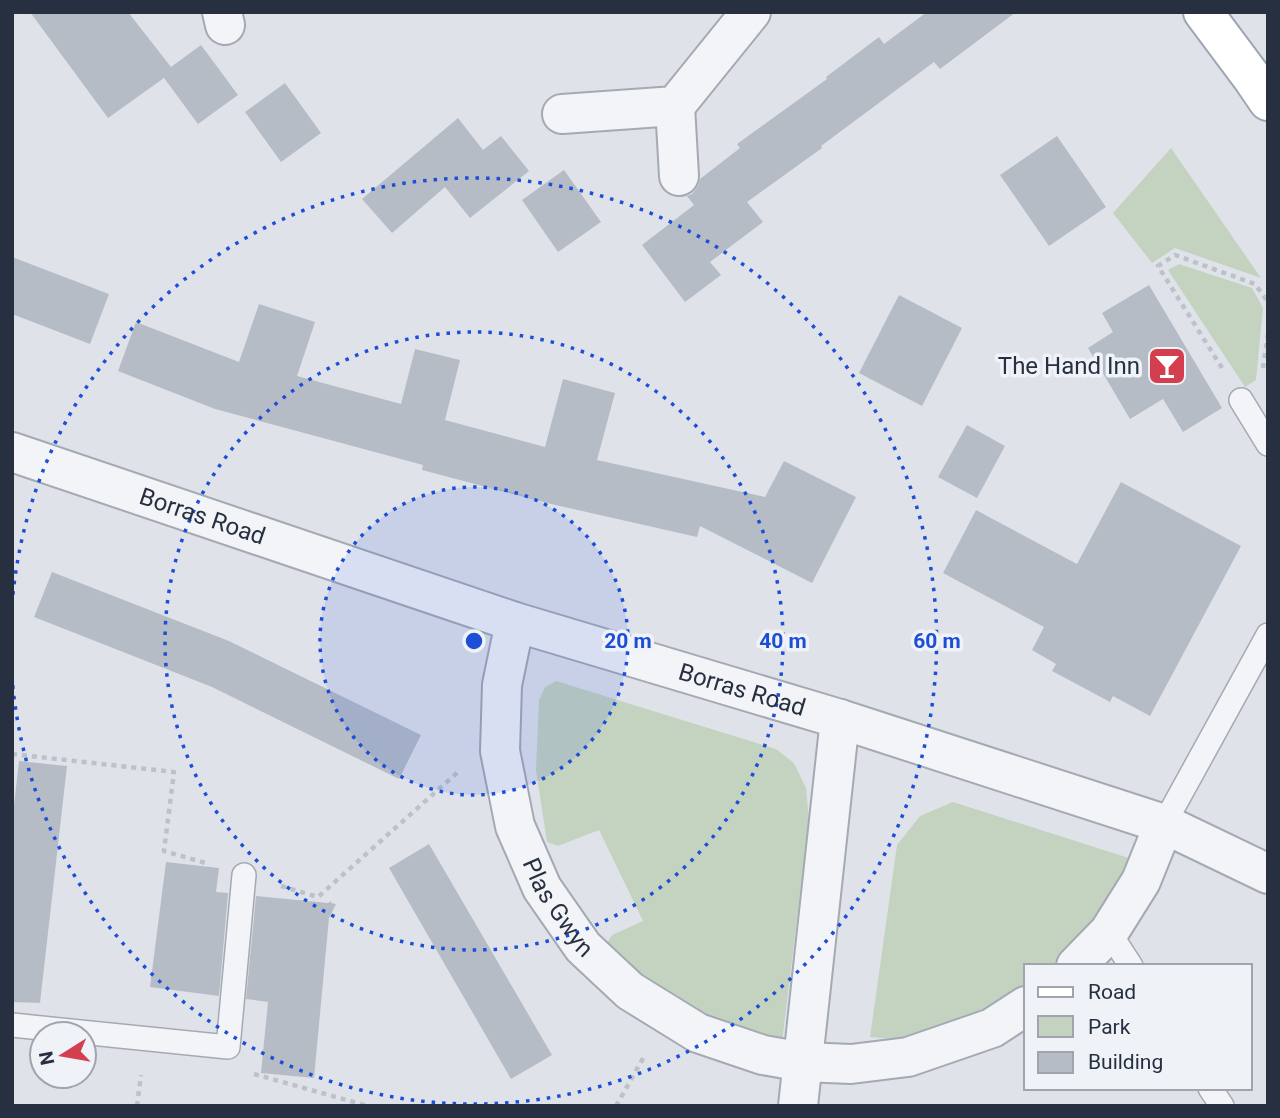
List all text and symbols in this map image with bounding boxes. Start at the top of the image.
bar icon: The Hand Inn [1146,345,1188,387]
place label: The Hand Inn [998,352,1140,380]
street label: Borras Road [136,482,269,551]
centre of rings [462,629,486,653]
text: 20 m [604,629,652,653]
text: 40 m [759,629,807,653]
text: 60 m [913,629,961,653]
street label: Borras Road [675,658,809,722]
street label: Plas Gwyn [517,854,599,963]
legend [1024,964,1252,1090]
text: Road [1088,980,1136,1004]
text: Park [1088,1015,1131,1039]
north arrow [28,1020,98,1090]
text: N [34,1049,59,1067]
text: Building [1088,1050,1163,1074]

